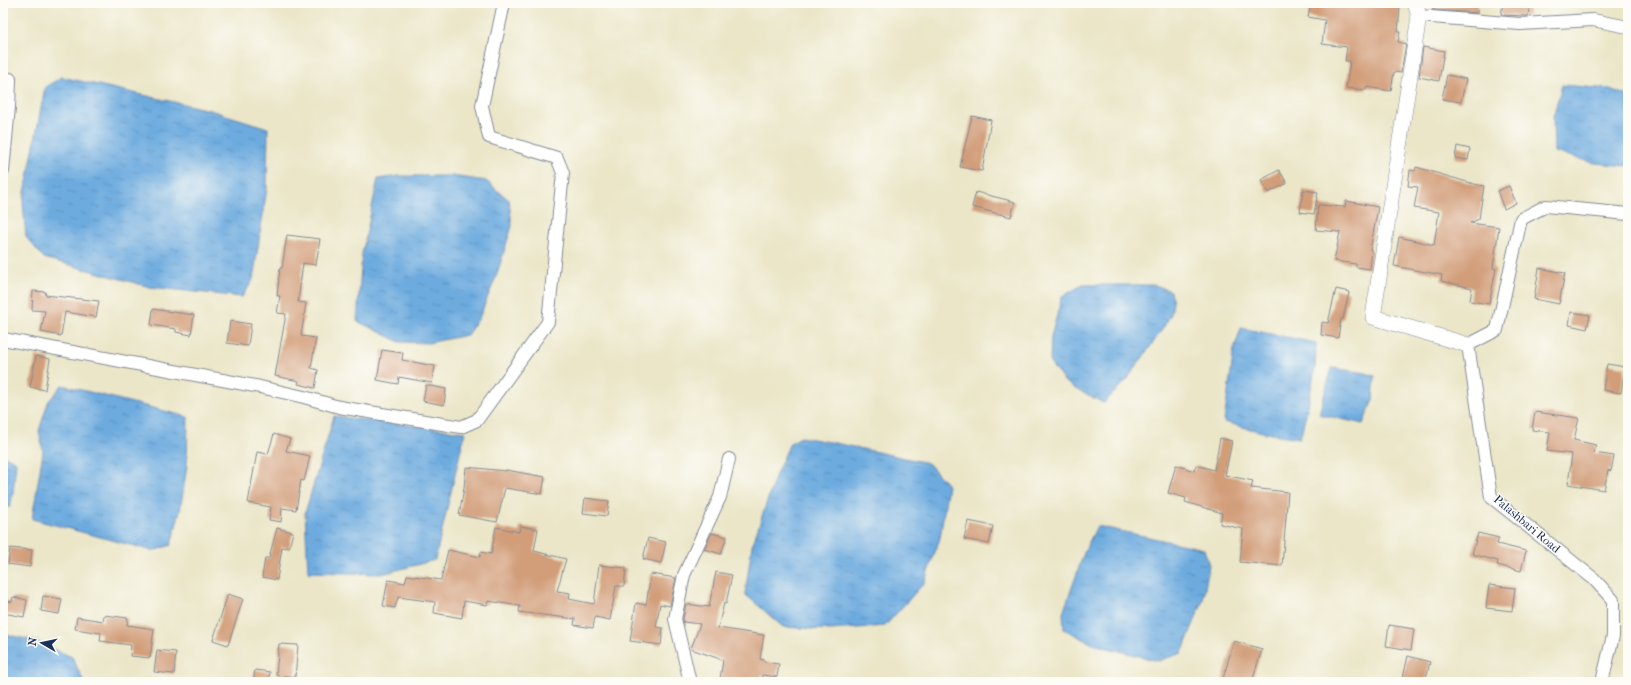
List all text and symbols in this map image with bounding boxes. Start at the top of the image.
street label: Palashbari Road [1491,492,1563,556]
north arrow [22,623,62,663]
text: N [26,636,40,647]

